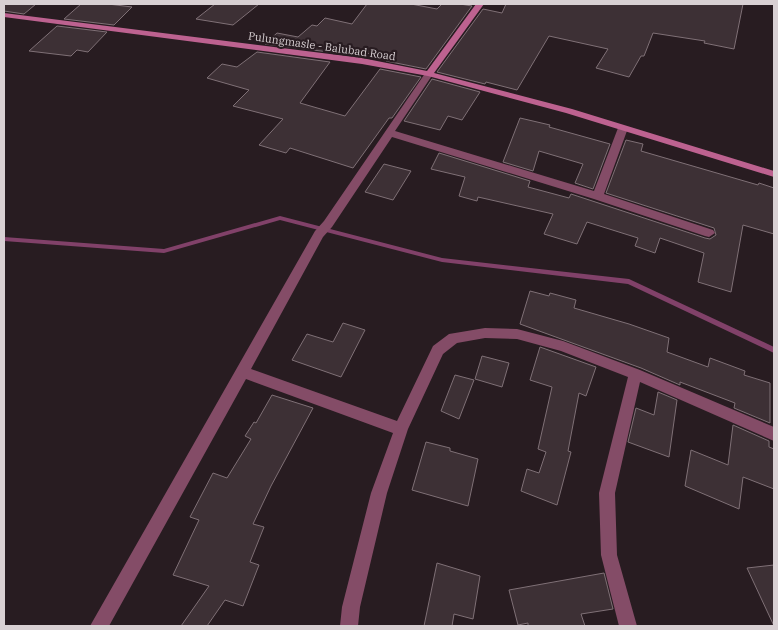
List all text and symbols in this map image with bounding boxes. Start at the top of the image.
street label: Pulungmasle - Balubad Road [247,29,397,63]

